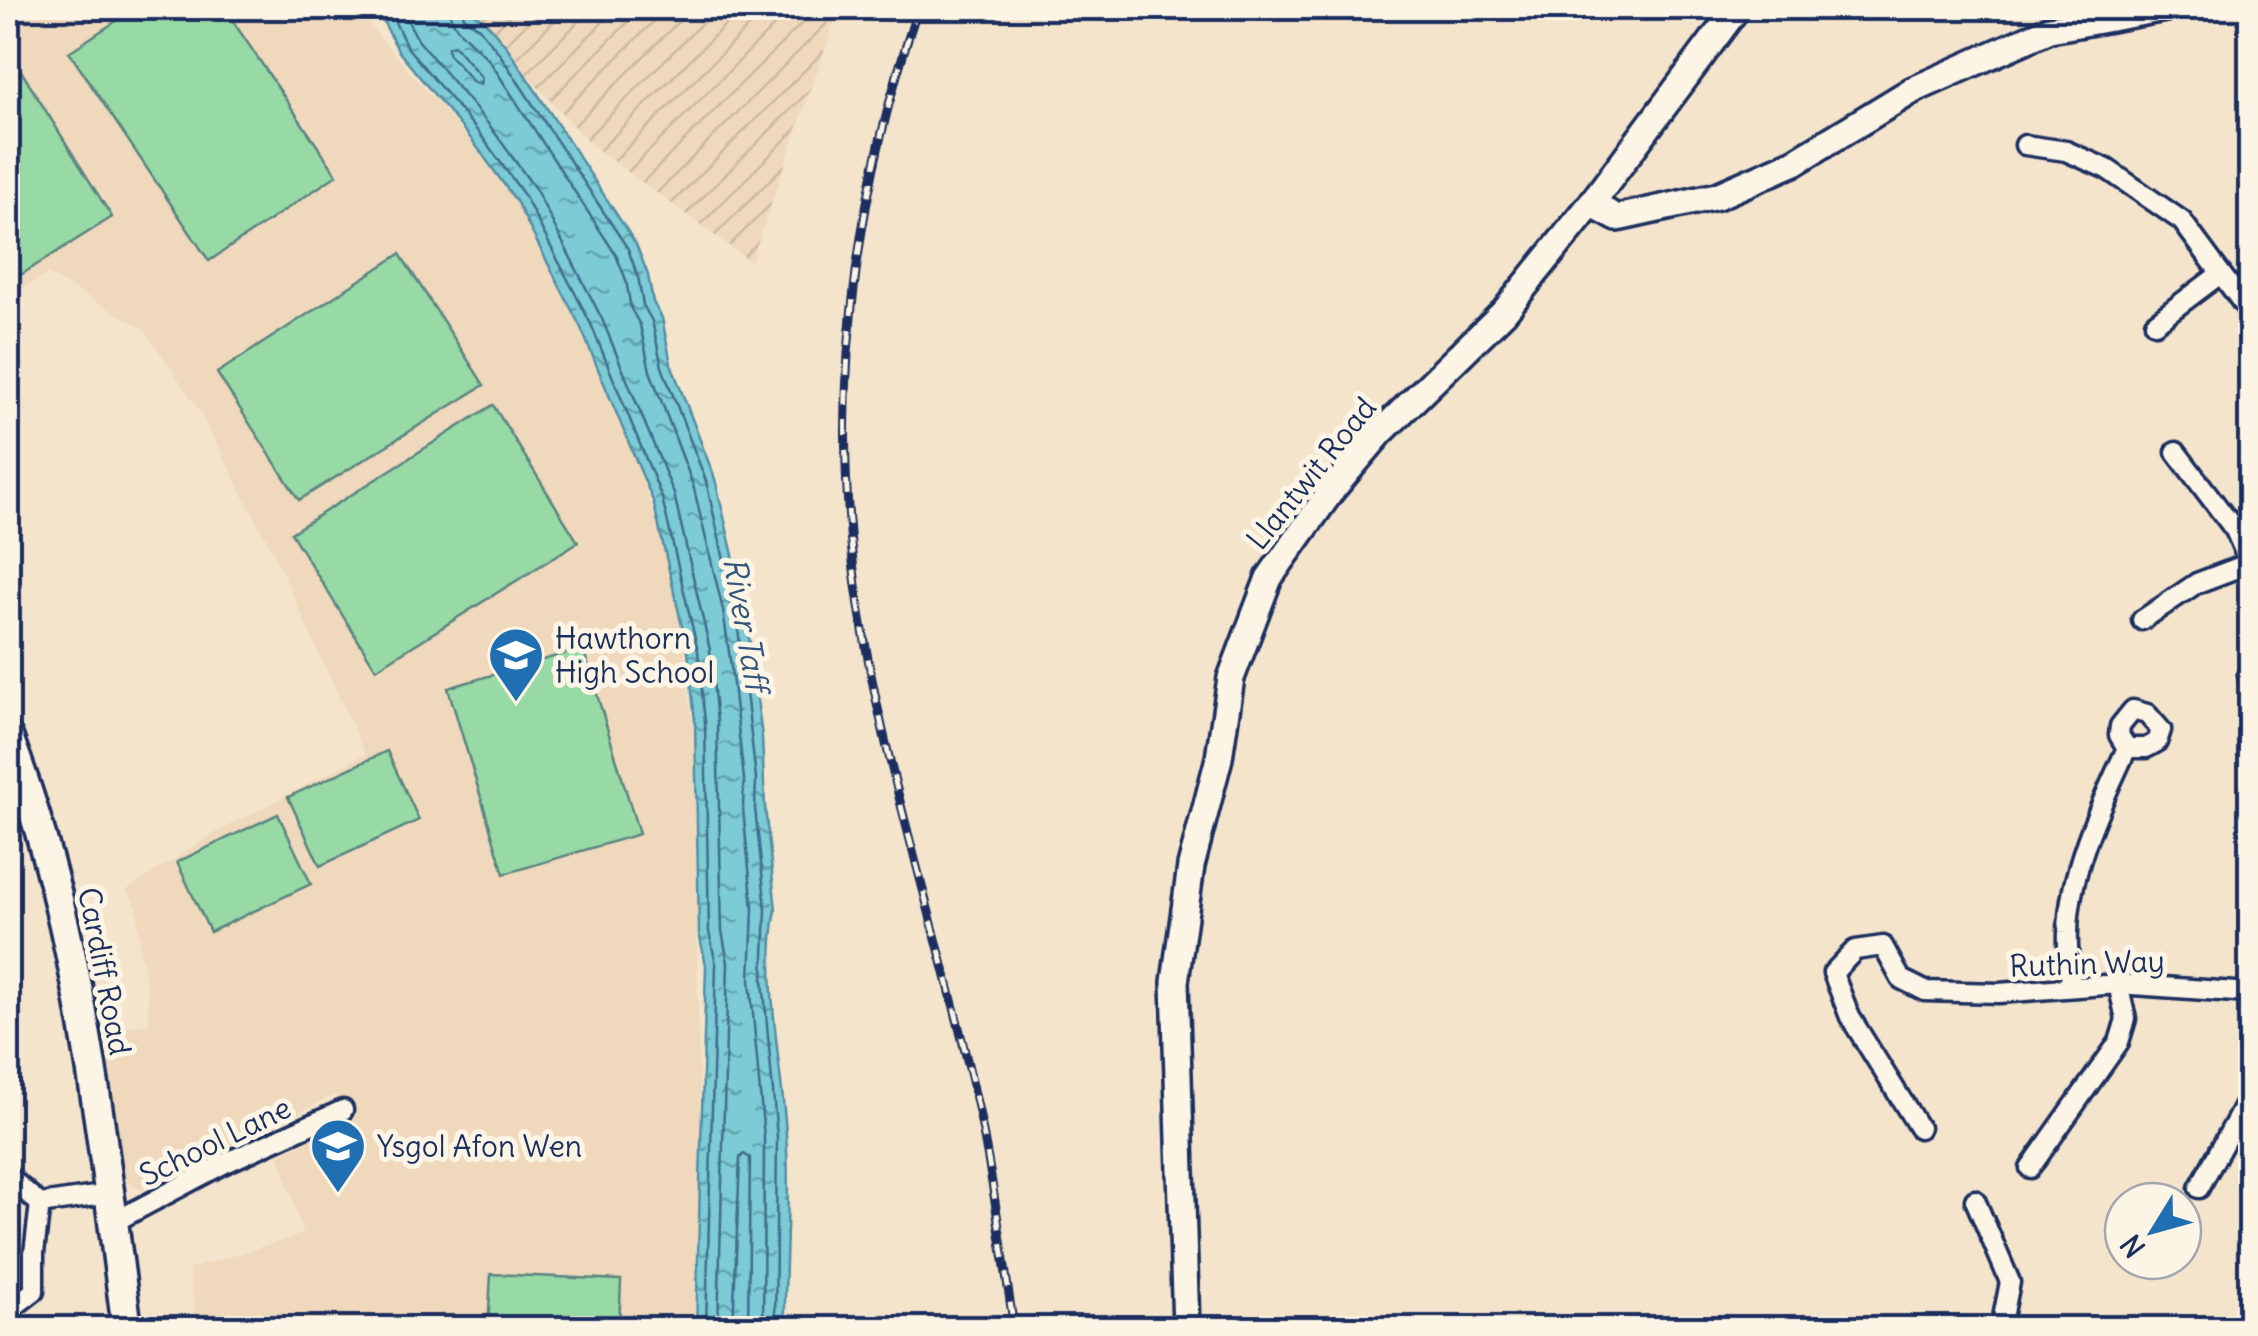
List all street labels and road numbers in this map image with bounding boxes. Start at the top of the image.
street label: Llantwit Road [1238,389,1384,557]
street label: Cardiff Road [70,884,140,1058]
street label: Ruthin Way [2009,941,2165,985]
street label: School Lane [133,1088,297,1194]

